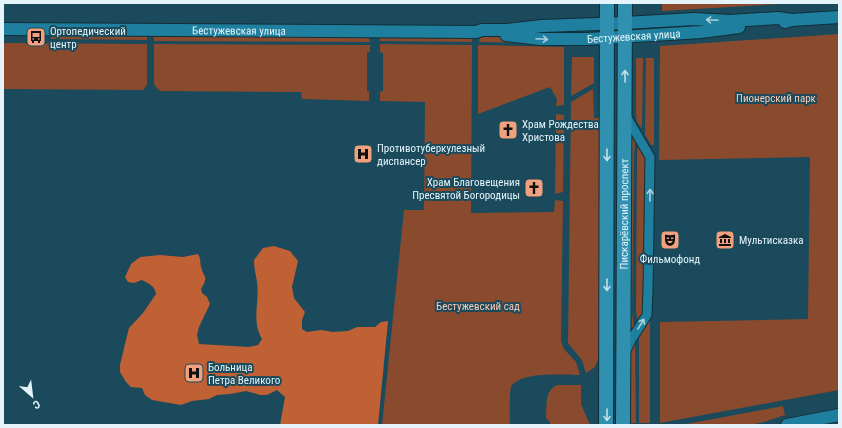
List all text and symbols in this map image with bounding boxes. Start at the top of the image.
one-way arrow [706,16,719,23]
street label: Бестужевская улица [192,24,286,37]
place label: Ортопедический центр [50,25,126,51]
bus stop icon: Ортопедический центр [25,26,47,48]
street label: Бестужевская улица [586,27,681,46]
one-way arrow [535,35,548,43]
one-way arrow [621,70,629,83]
park label: Пионерский парк [736,92,817,105]
place label: Храм Рождества Христова [522,118,599,144]
church icon: Храм Рождества Христова [497,119,519,141]
place label: Противотуберкулезный диспансер [377,142,485,168]
hospital icon: Противотуберкулезный диспансер [352,143,374,165]
one-way arrow [603,148,611,161]
street label: Пискарёвский проспект [617,158,631,269]
place label: Храм Благовещения Пресвятой Богородицы [412,176,520,202]
church icon: Храм Благовещения Пресвятой Богородицы [523,177,545,199]
one-way arrow [646,189,653,202]
theatre icon: Фильмофонд [659,229,681,251]
museum icon: Мультисказка [714,229,736,251]
place label: Мультисказка [739,234,804,247]
place label: Фильмофонд [640,253,700,266]
one-way arrow [603,278,611,291]
park label: Бестужевский сад [436,300,520,313]
one-way arrow [637,318,646,329]
place label: Больница Петра Великого [208,361,281,387]
hospital icon: Больница Петра Великого [183,362,205,384]
north arrow [12,376,52,416]
text: С [31,397,42,412]
one-way arrow [603,408,611,421]

